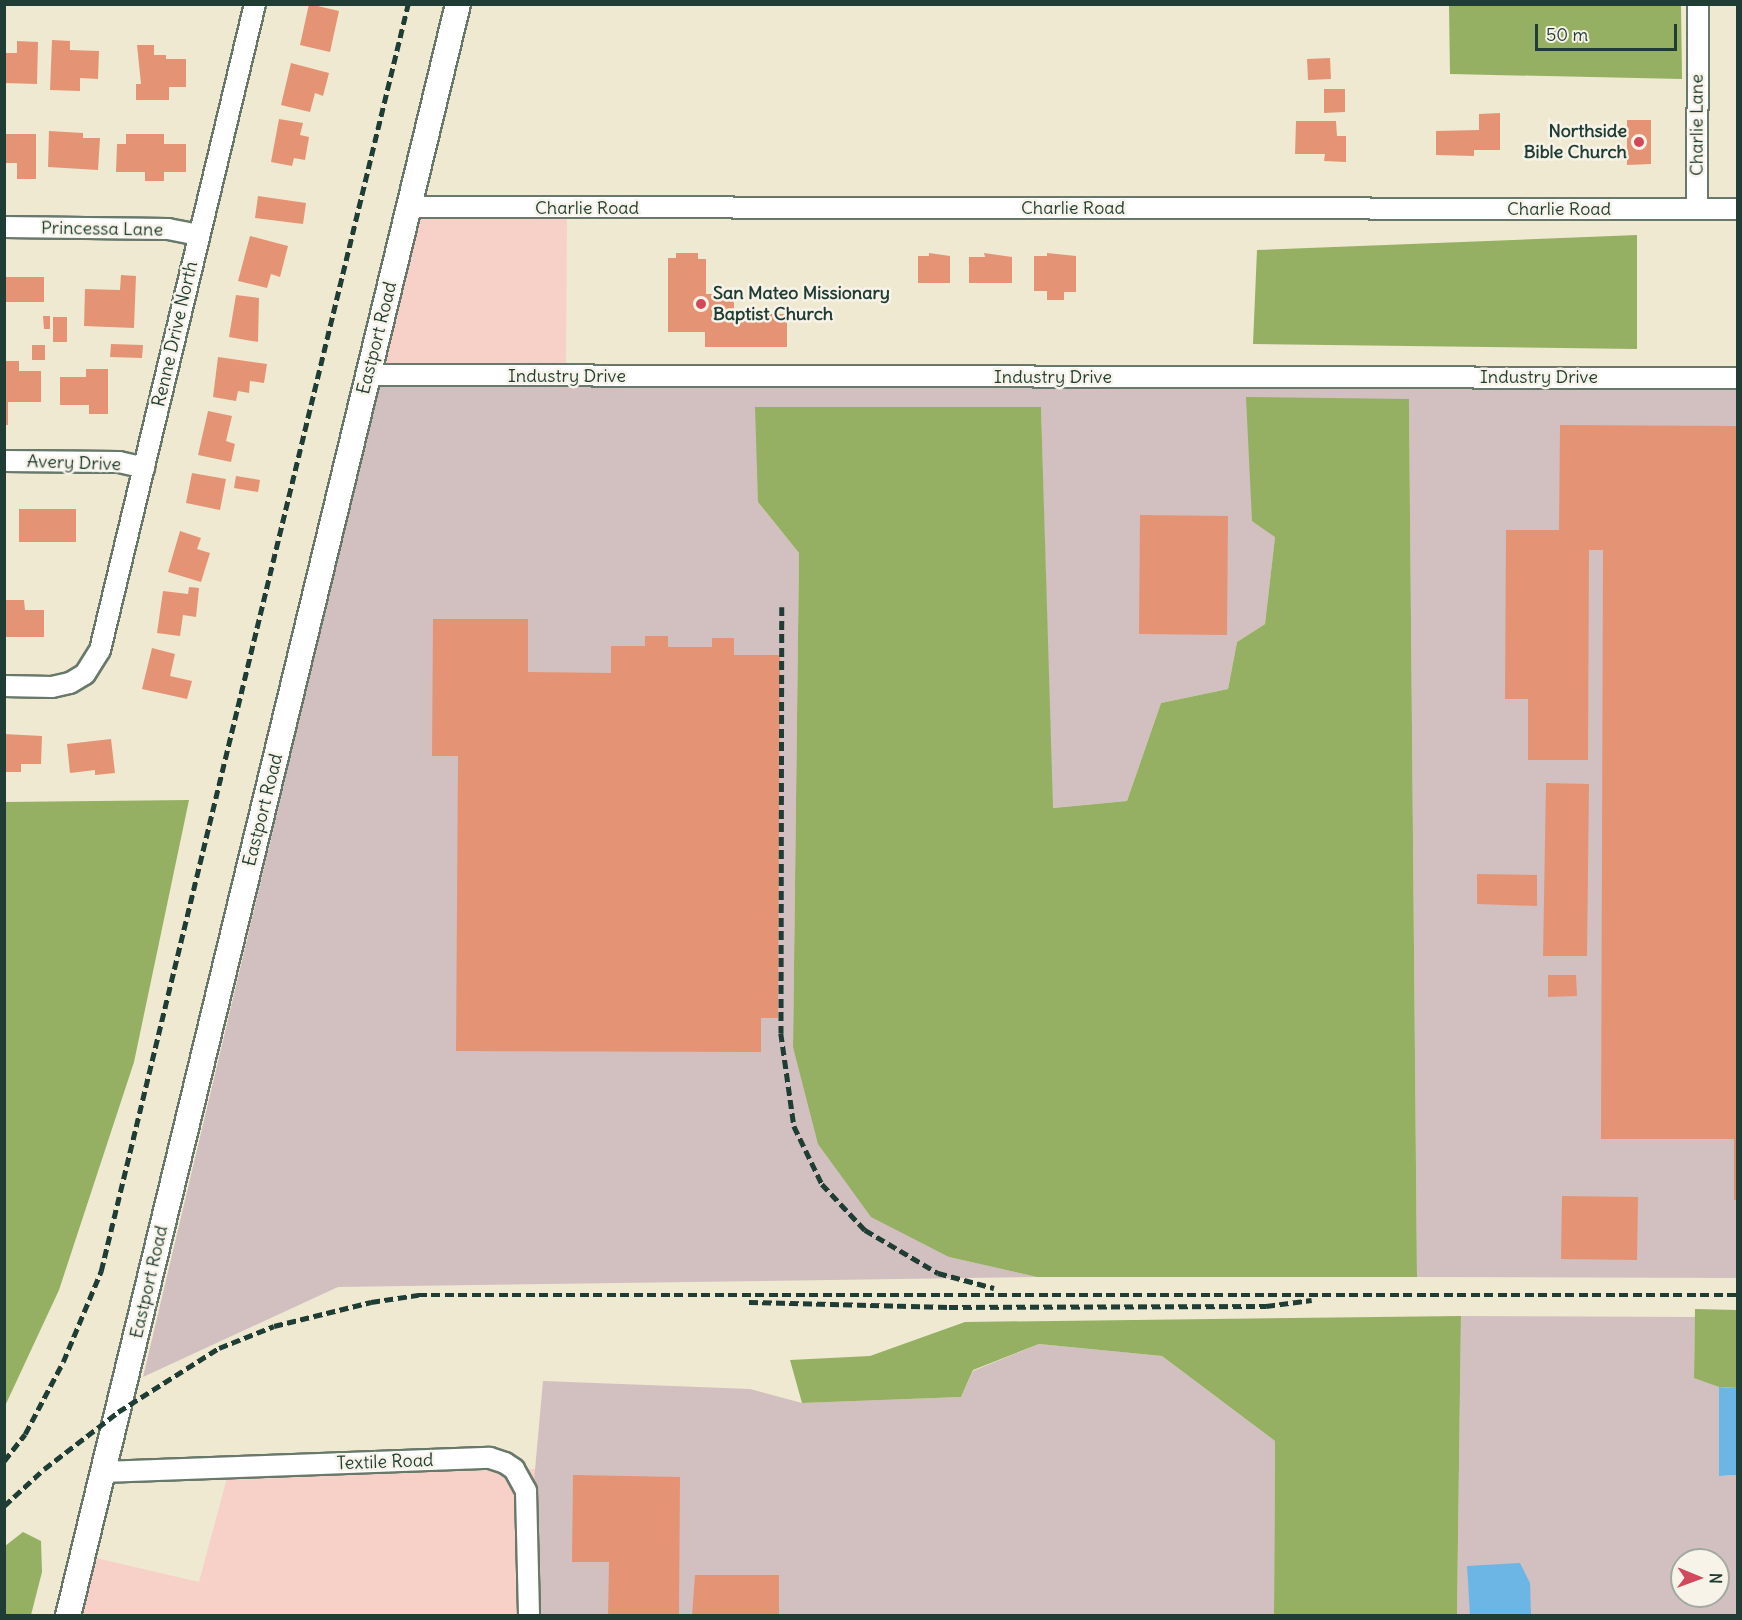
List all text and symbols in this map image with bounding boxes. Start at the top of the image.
scale bar [1538,12,1680,50]
text: 50 m [1546,23,1588,46]
street label: Charlie Lane [1686,74,1708,176]
place label: Northside Bible Church [1524,121,1627,164]
marker: Northside Bible Church [1632,135,1646,149]
street label: Charlie Road [535,197,639,219]
street label: Charlie Road [1021,197,1125,219]
street label: Charlie Road [1507,198,1611,220]
street label: Princessa Lane [41,217,163,241]
street label: Renne Drive North [148,259,202,409]
street label: Eastport Road [353,280,401,396]
place label: San Mateo Missionary Baptist Church [713,283,890,326]
marker: San Mateo Missionary Baptist Church [694,297,708,311]
street label: Industry Drive [508,365,626,387]
street label: Industry Drive [994,366,1112,388]
street label: Industry Drive [1480,366,1598,388]
street label: Avery Drive [27,451,121,475]
street label: Eastport Road [239,752,287,868]
street label: Eastport Road [126,1223,172,1341]
street label: Textile Road [336,1450,434,1474]
north arrow [1670,1548,1730,1608]
text: N [1706,1573,1726,1584]

